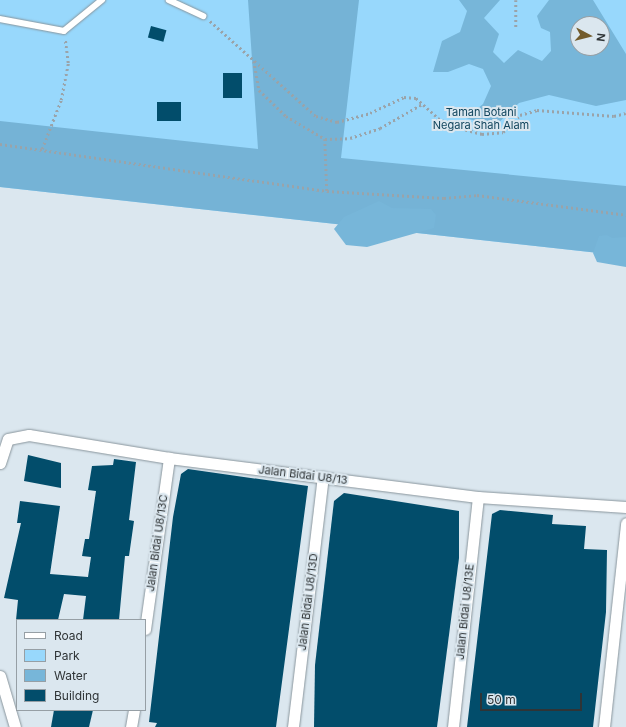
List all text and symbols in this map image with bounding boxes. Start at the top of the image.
north arrow [570,16,610,56]
text: N [593,32,608,42]
park label: Taman Botani Negara Shah Alam [433,106,529,132]
street label: Jalan Bidai U8/13 [258,463,348,487]
street label: Jalan Bidai U8/13C [144,494,170,592]
street label: Jalan Bidai U8/13D [296,553,320,651]
street label: Jalan Bidai U8/13E [453,563,477,661]
legend [16,619,146,711]
text: Road [54,628,83,643]
text: Park [54,648,80,663]
text: Water [54,668,87,683]
scale bar [482,685,584,711]
text: Building [54,688,99,703]
text: 50 m [487,692,516,707]

